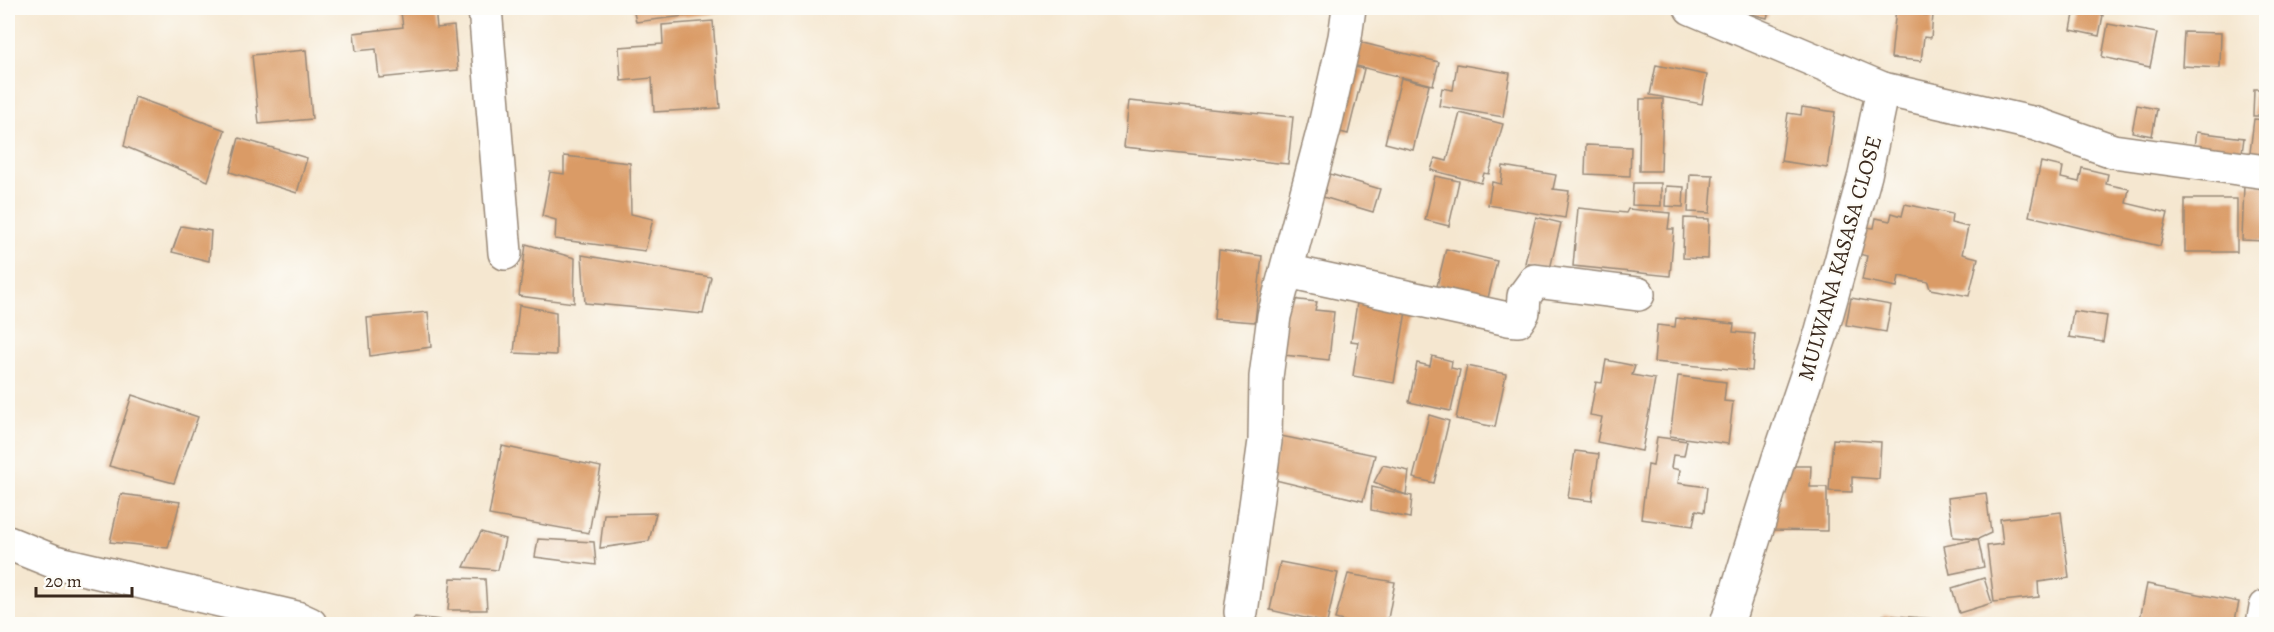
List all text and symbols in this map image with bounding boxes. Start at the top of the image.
street label: MULWANA KASASA CLOSE [1791,132,1889,384]
scale bar [36,560,132,598]
text: 20 m [45,569,82,593]

